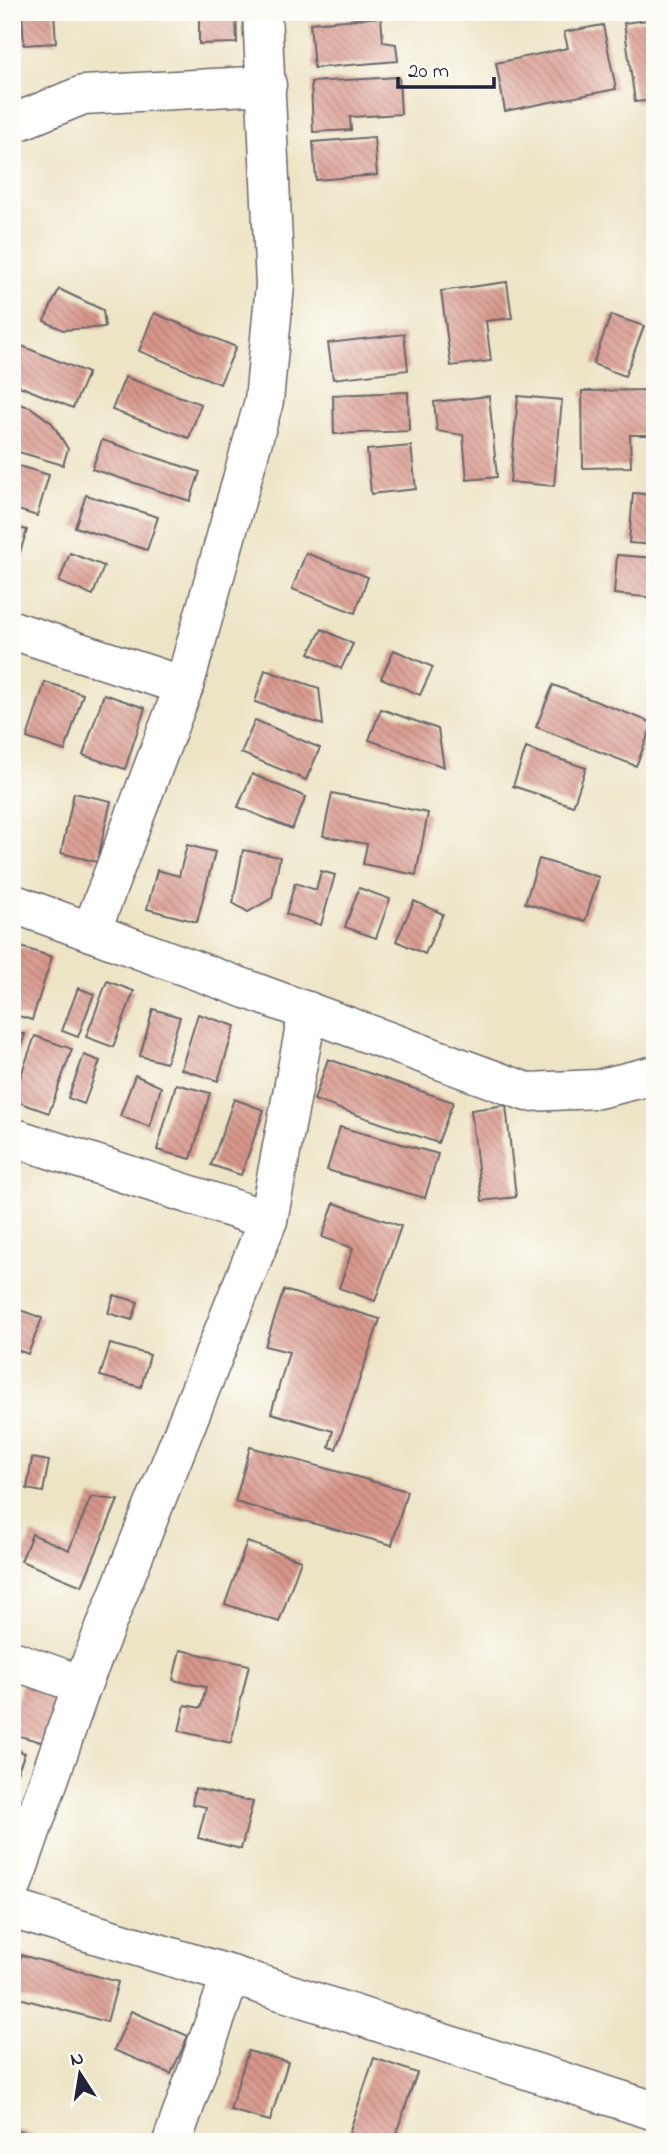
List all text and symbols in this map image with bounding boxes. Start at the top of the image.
scale bar [398,46,494,90]
text: 20 m [408,57,449,87]
north arrow [46,2038,116,2108]
text: N [68,2045,86,2074]

